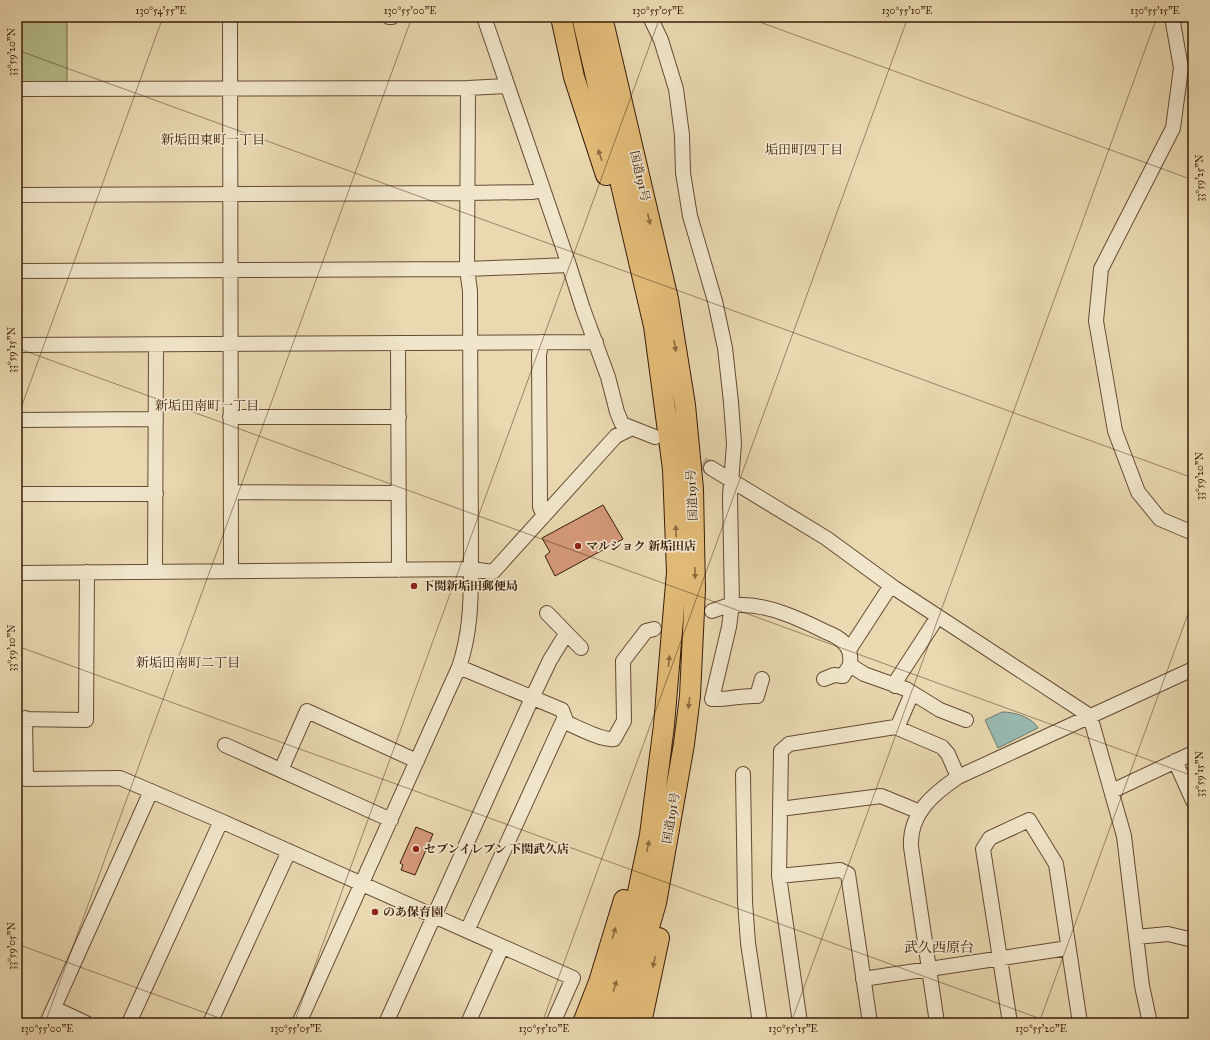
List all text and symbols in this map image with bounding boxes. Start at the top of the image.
text: 130°54'55"E [136,5,186,17]
text: 130°55'00"E [384,5,436,17]
text: 130°55'05"E [632,5,684,17]
text: 130°55'10"E [882,5,932,17]
text: 130°55'15"E [1130,5,1180,17]
text: 33°59'20"N [6,27,18,76]
district label: 新垢田東町一丁目 [161,132,265,148]
district label: 垢田町四丁目 [765,142,843,158]
one-way arrow [596,149,602,161]
street label: 国道191号 [627,149,653,203]
text: 33°59'25"N [1194,154,1206,201]
one-way arrow [647,212,653,225]
text: 33°59'15"N [6,327,18,373]
one-way arrow [673,340,679,352]
district label: 新垢田南町一丁目 [155,398,259,414]
text: 33°59'20"N [1194,451,1206,500]
street label: 国道191号 [684,469,700,521]
one-way arrow [672,525,679,537]
place label: マルショク 新垢田店 [586,539,696,553]
marker: マルショク 新垢田店 [573,541,583,551]
one-way arrow [691,567,698,579]
place label: 下関新垢田郵便局 [422,579,518,593]
marker: 下関新垢田郵便局 [409,581,419,591]
text: 33°59'10"N [6,624,18,672]
district label: 新垢田南町二丁目 [136,655,240,671]
one-way arrow [666,655,673,667]
one-way arrow [686,697,692,709]
text: 33°59'15"N [1194,751,1206,797]
street label: 国道191号 [660,791,682,845]
one-way arrow [646,839,652,852]
place label: セブンイレブン 下関武久店 [424,842,569,856]
marker: セブンイレブン 下関武久店 [411,844,421,854]
place label: のあ保育園 [383,905,443,919]
marker: のあ保育園 [370,907,380,917]
text: 33°59'05"N [6,922,18,970]
one-way arrow [611,927,617,939]
district label: 武久西原台 [904,939,974,956]
one-way arrow [650,956,656,969]
one-way arrow [612,979,618,991]
text: 130°55'00"E [21,1023,73,1035]
text: 130°55'05"E [270,1023,322,1035]
text: 130°55'10"E [519,1023,569,1035]
text: 130°55'15"E [768,1023,818,1035]
text: 130°55'20"E [1015,1023,1067,1035]

